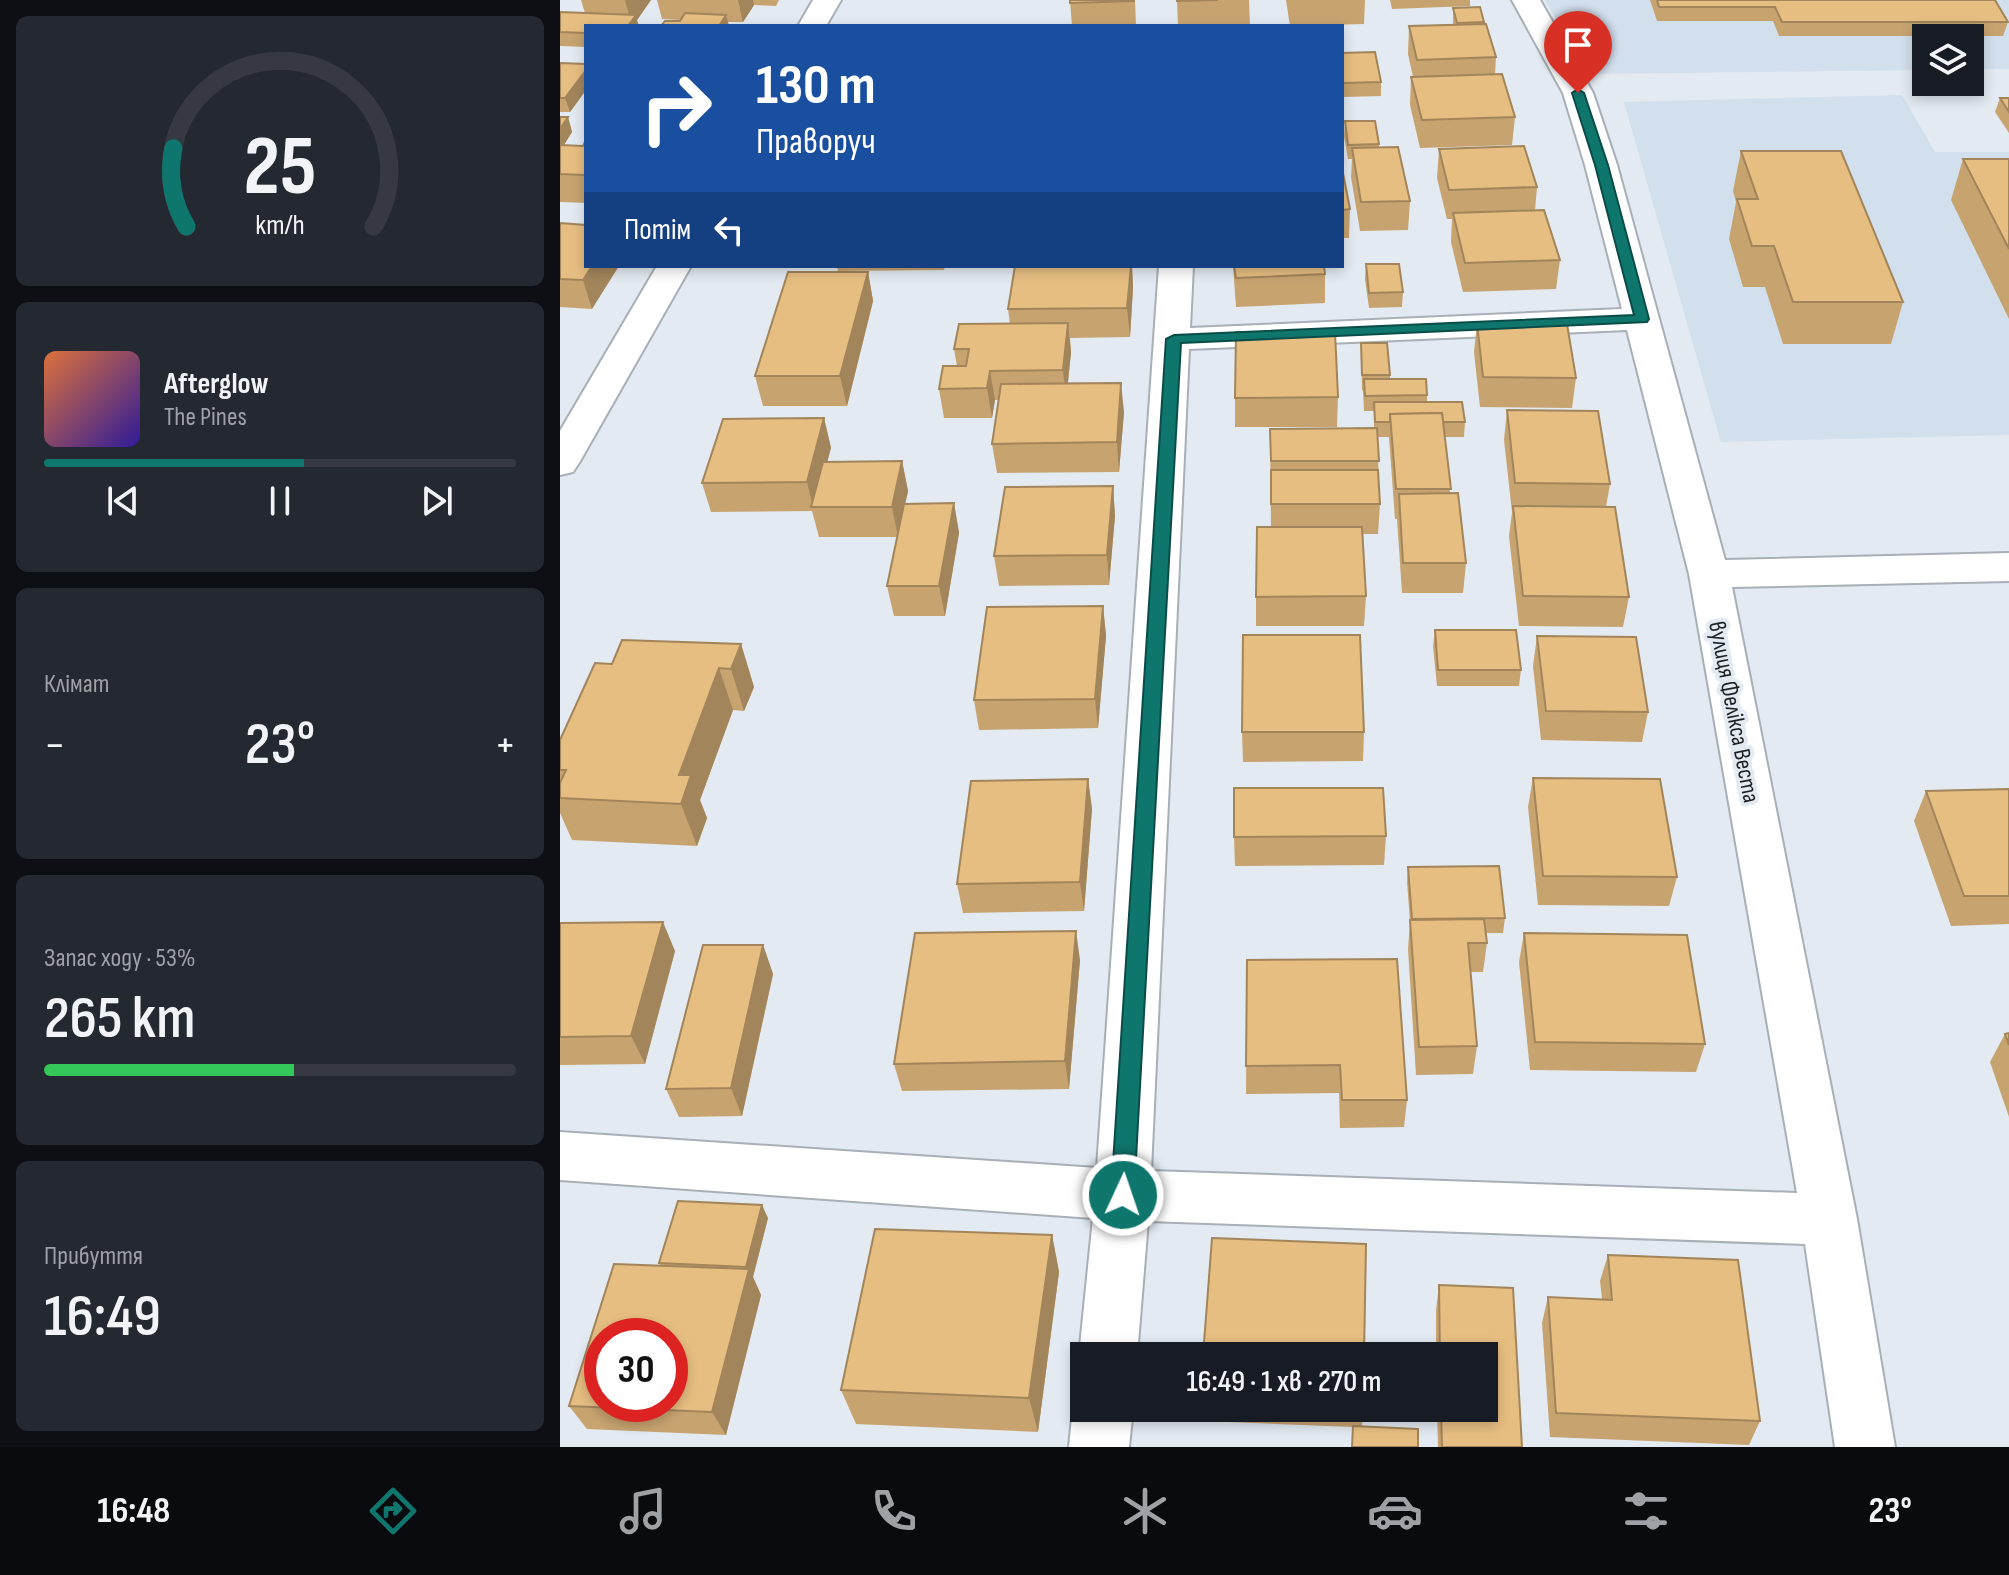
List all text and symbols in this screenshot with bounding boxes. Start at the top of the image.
pin [1544,11,1612,93]
icon: arrive [1556,23,1600,67]
map controls [1912,24,1984,96]
button: layers [1912,24,1984,96]
text: 130 m [756,53,876,120]
icon: right [624,56,728,160]
text: 25 [244,118,316,218]
text: Праворуч [756,121,876,164]
text: km/h [255,208,305,243]
icon: left [707,208,751,252]
text: Потім [624,212,691,248]
text: Afterglow [164,366,269,402]
text: The Pines [164,402,247,433]
icon: previous [101,479,145,523]
icon: pause [258,479,302,523]
icon: next [415,479,459,523]
street label: вулиця Фелікса Веста [1702,619,1766,805]
text: Клімат [44,669,109,700]
text: 23° [245,709,315,781]
text: − [44,719,66,772]
text: + [494,719,516,772]
text: Запас ходу · 53% [44,943,196,974]
text: 265 km [44,983,195,1055]
position arrow [1081,1153,1165,1237]
text: Прибуття [44,1241,143,1272]
text: 16:49 [44,1281,161,1353]
speed limit sign: 30 [584,1318,688,1422]
text: 16:49 · 1 хв · 270 m [1187,1364,1381,1400]
icon: directions [365,1483,421,1539]
icon: music [615,1483,671,1539]
icon: phone [866,1483,922,1539]
icon: climate [1117,1483,1173,1539]
icon: car [1367,1483,1423,1539]
icon: filters [1618,1483,1674,1539]
text: 16:48 [97,1490,170,1533]
text: 23° [1868,1490,1912,1533]

